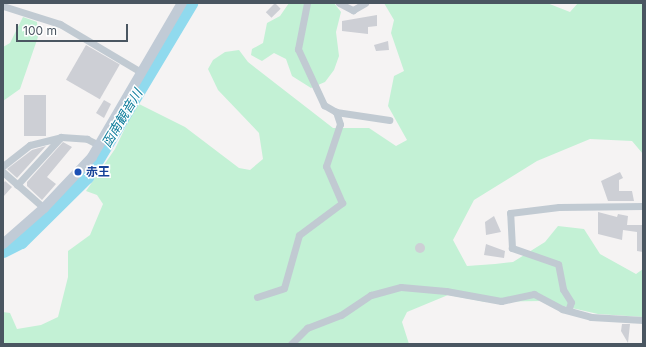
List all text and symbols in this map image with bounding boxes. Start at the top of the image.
scale bar [18,16,130,42]
text: 100 m [23,23,57,38]
water label: 函南観音川 [99,86,145,150]
place label: 赤王 [86,165,110,179]
marker: 赤王 [73,167,83,177]

